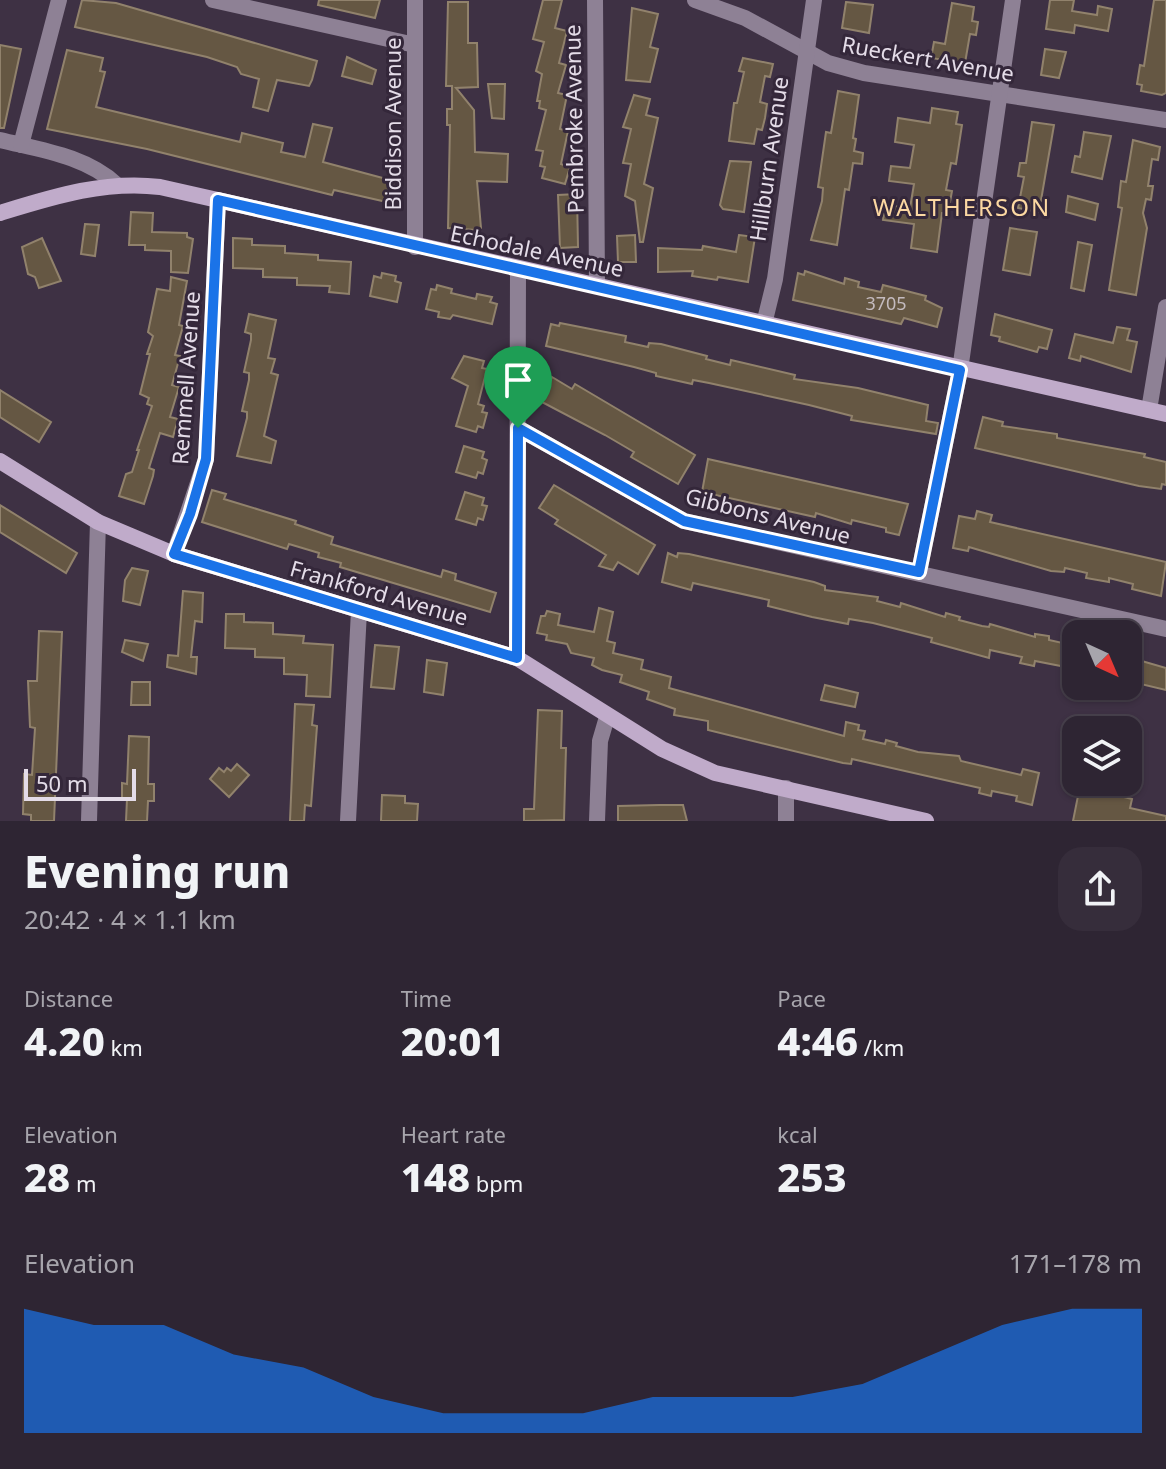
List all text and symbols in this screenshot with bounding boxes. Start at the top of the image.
street label: Pembroke Avenue [556,24,590,214]
street label: Rueckert Avenue [840,28,1017,88]
street label: Biddison Avenue [377,37,407,211]
street label: Hillburn Avenue [742,75,794,243]
district label: WALTHERSON [873,190,1051,223]
street label: Echodale Avenue [448,217,627,283]
street label: Remmell Avenue [164,290,206,466]
house number: 3705 [865,291,907,315]
pin [484,346,552,428]
icon: arrive [496,358,540,402]
street label: Gibbons Avenue [683,480,854,550]
street label: Frankford Avenue [287,552,472,632]
north arrow [1062,620,1142,700]
map controls [1062,620,1142,796]
button: layers [1062,716,1142,796]
scale bar [24,765,136,801]
text: 50 m [36,768,87,798]
text: Evening run [24,841,290,901]
button: share [1058,847,1142,931]
text: 20:42 · 4 × 1.1 km [24,901,236,937]
text: Distance [24,983,113,1013]
text: Time [401,983,452,1013]
text: Pace [777,983,826,1013]
text: 4.20 [24,1013,105,1068]
text: 20:01 [401,1013,505,1068]
text: 4:46 [777,1013,858,1068]
text: km [105,1032,143,1062]
text: /km [858,1032,904,1062]
text: Elevation [24,1119,118,1149]
text: Heart rate [401,1119,506,1149]
text: kcal [777,1119,818,1149]
text: 28 [24,1149,70,1204]
text: 148 [401,1149,470,1204]
text: 253 [777,1149,847,1204]
text: m [70,1168,97,1198]
text: bpm [470,1168,523,1198]
text: Elevation [24,1245,135,1281]
text: 171–178 m [1009,1245,1142,1281]

